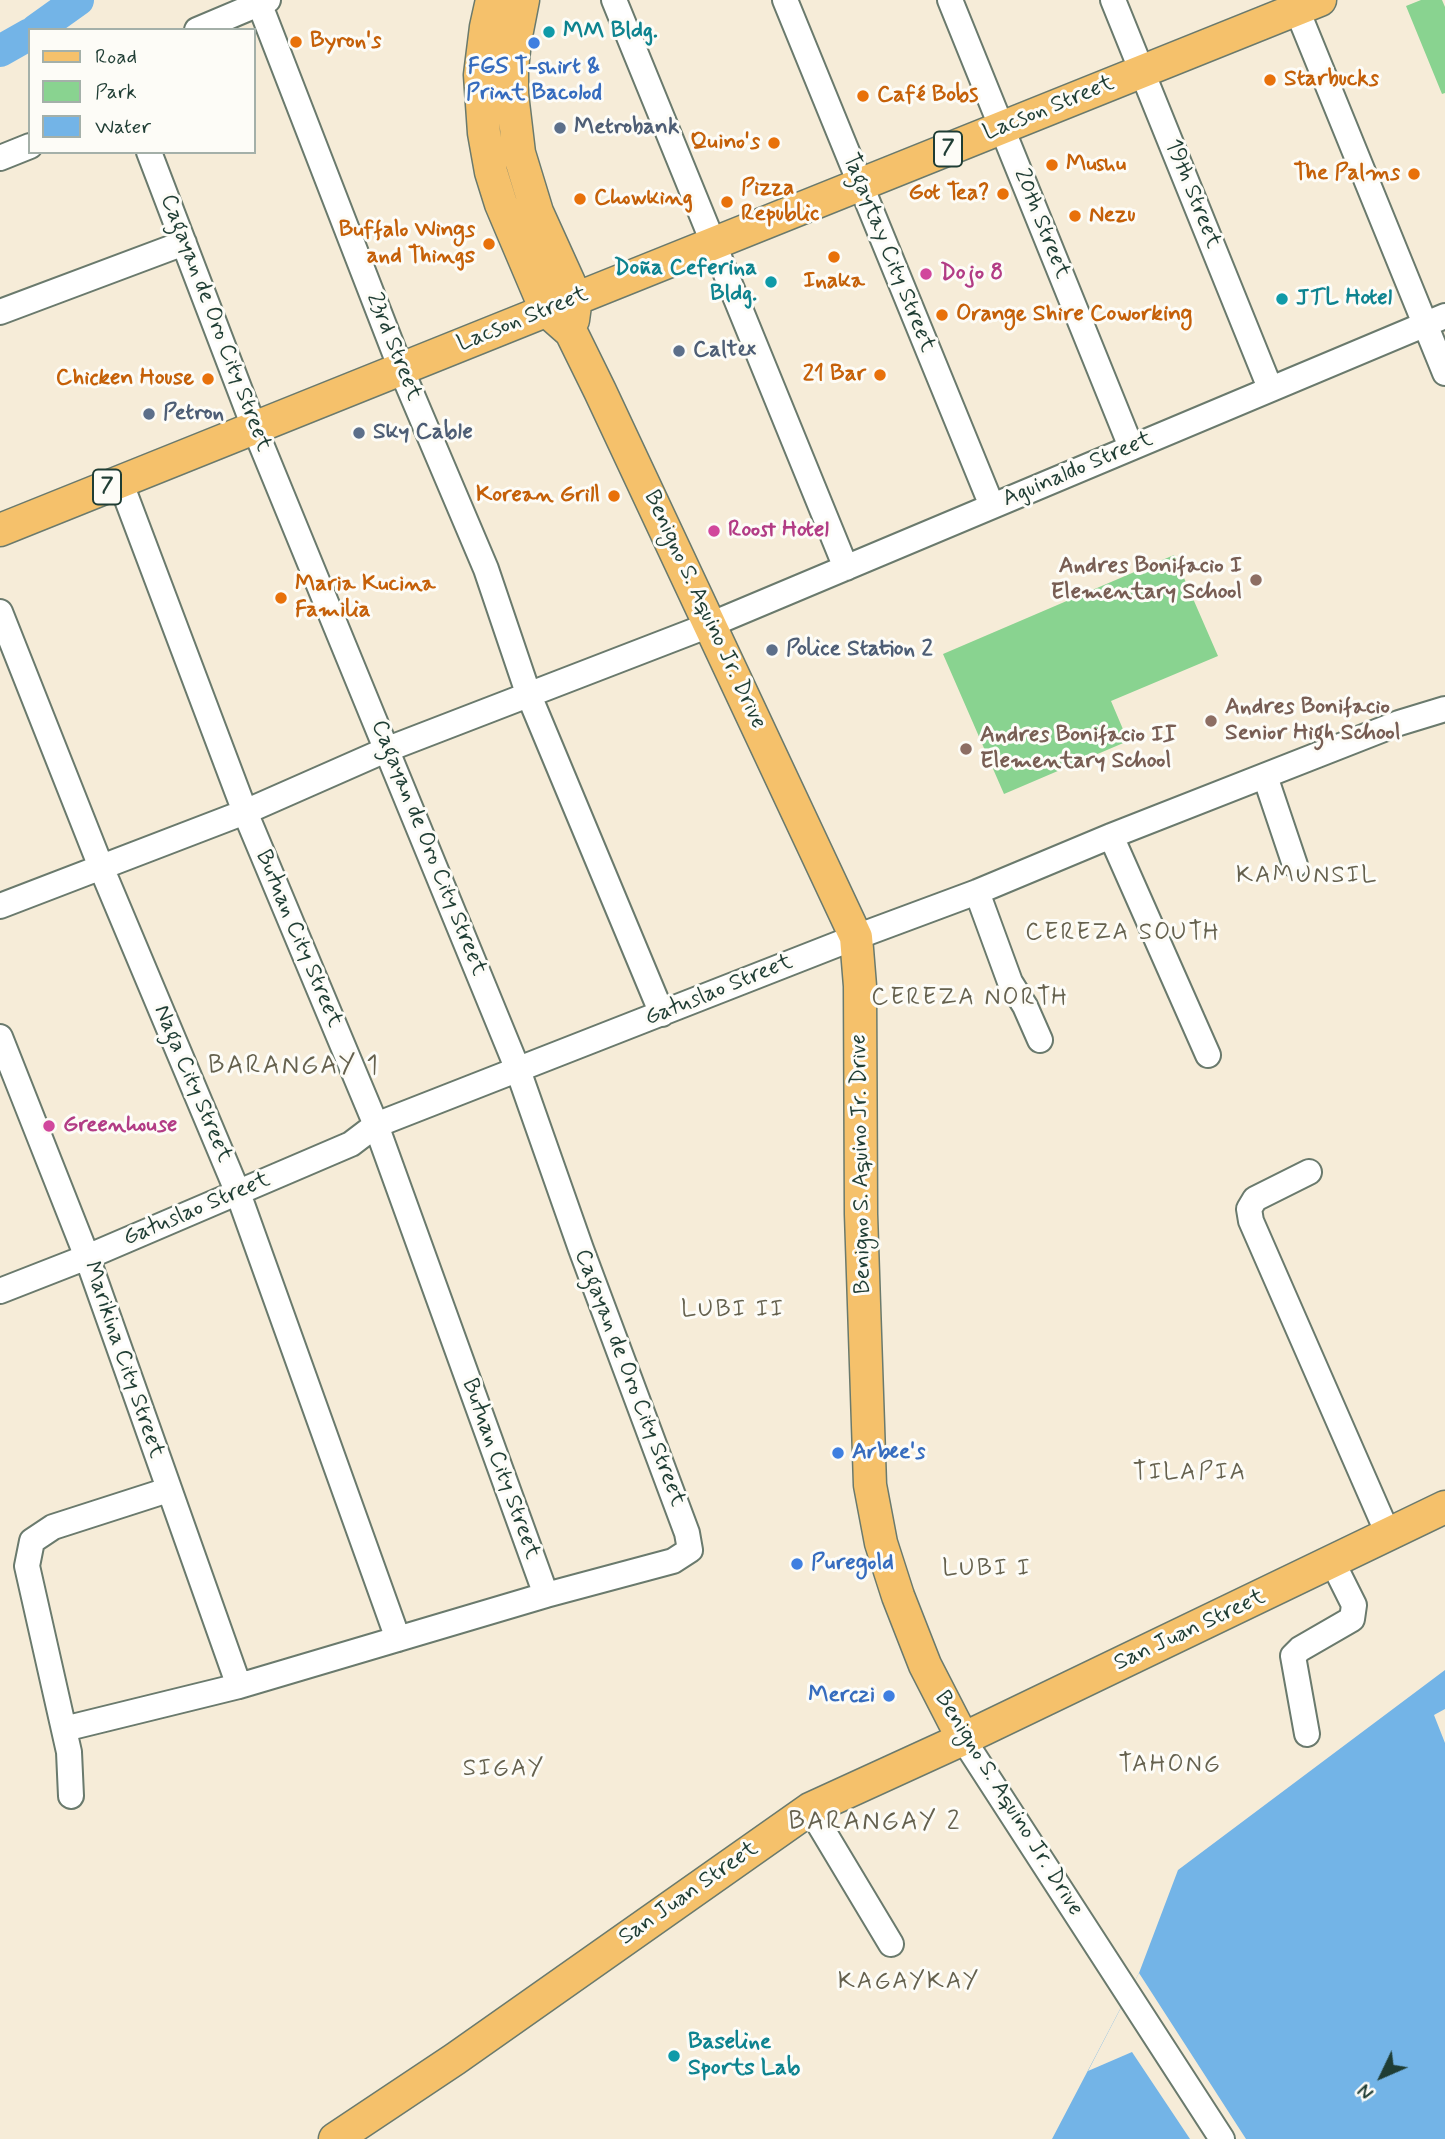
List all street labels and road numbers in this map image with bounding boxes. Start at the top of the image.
street label: Lacson Street [980,70,1118,148]
road number: 7 [934,132,962,166]
street label: 19th Street [1158,135,1226,253]
street label: Tagaytay City Street [835,149,941,357]
street label: 20th Street [1007,165,1075,283]
street label: Cagayan de Oro City Street [153,190,277,456]
street label: Lacson Street [454,281,592,359]
street label: 23rd Street [359,289,427,405]
street label: Aguinaldo Street [999,426,1157,514]
road number: 7 [93,470,121,504]
street label: Benigno S. Aquino Jr. Drive [637,486,771,734]
street label: Cagayan de Oro City Street [364,716,492,980]
street label: Butuan City Street [248,846,348,1032]
street label: Gatuslao Street [641,949,797,1033]
street label: Naga City Street [146,1001,238,1167]
street label: Benigno S. Aquino Jr. Drive [846,1034,878,1294]
street label: Gatuslao Street [119,1167,275,1253]
street label: Cagayan de Oro City Street [567,1245,691,1511]
street label: Marikina City Street [76,1258,170,1462]
street label: Butuan City Street [455,1375,545,1563]
street label: San Juan Street [1110,1584,1270,1678]
street label: Benigno S. Aquino Jr. Drive [927,1686,1089,1922]
street label: San Juan Street [614,1836,764,1952]

